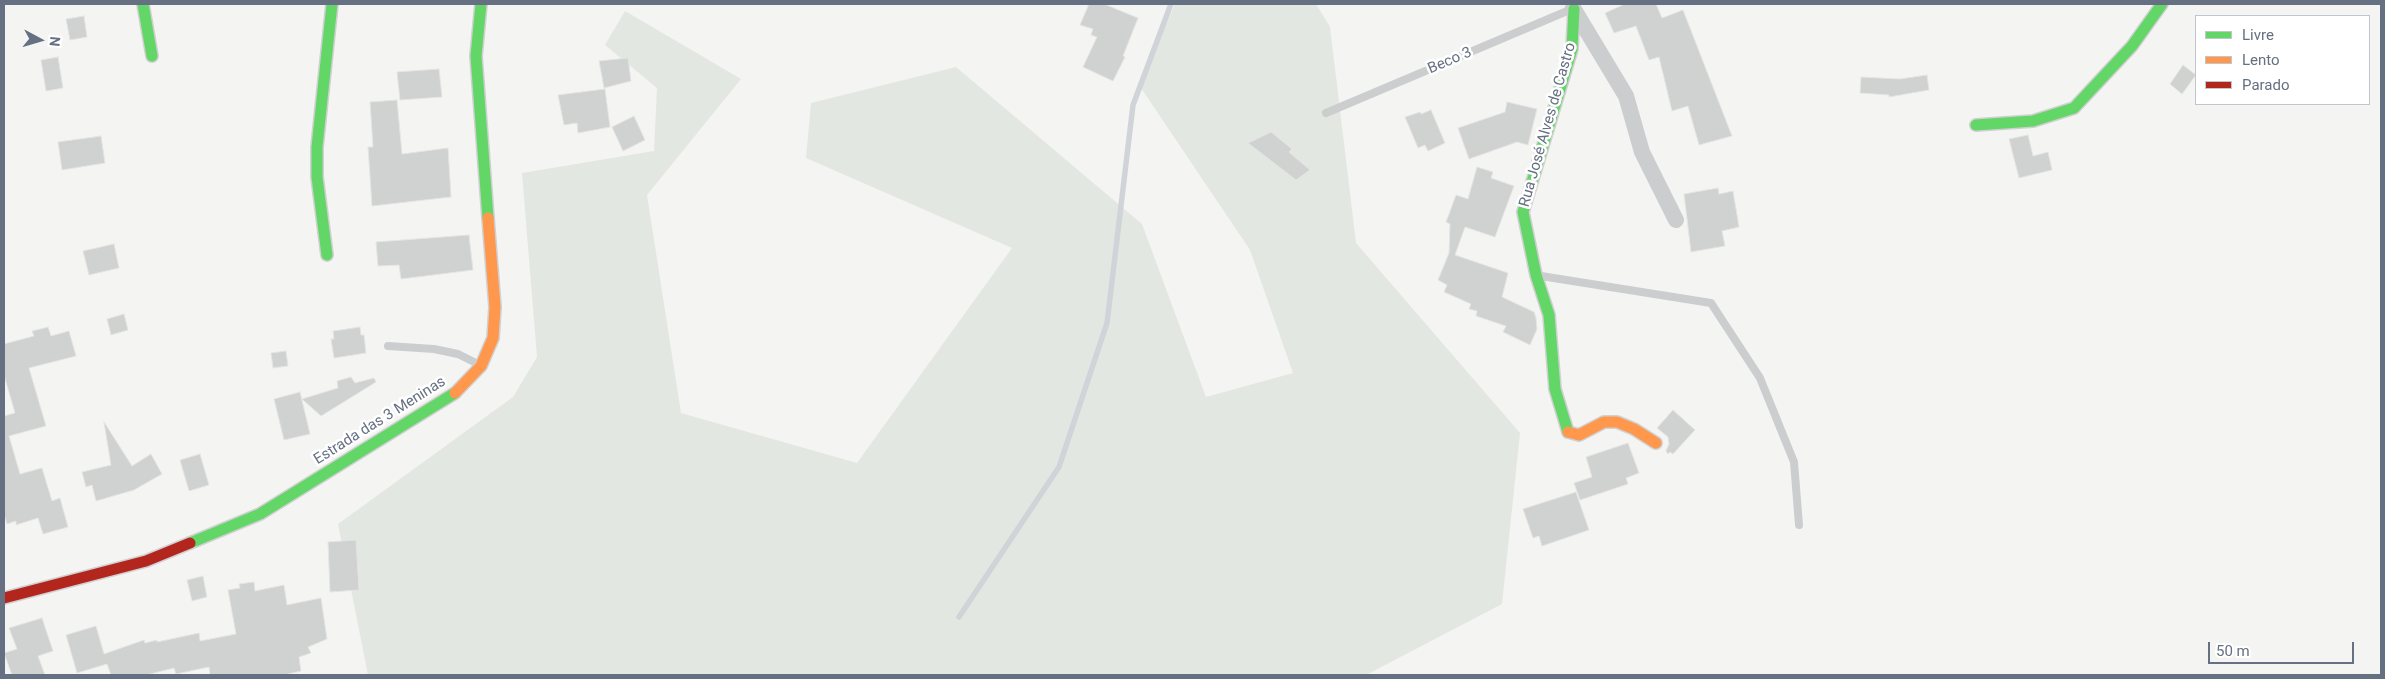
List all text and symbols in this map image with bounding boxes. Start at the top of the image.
north arrow [15,15,65,65]
legend [2195,15,2370,105]
text: Livre [2242,26,2274,44]
text: N [46,36,63,47]
street label: Rua José Alves de Castro [1516,41,1580,209]
street label: Beco 3 [1425,44,1475,78]
text: Lento [2242,51,2280,69]
text: Parado [2242,76,2290,94]
street label: Estrada das 3 Meninas [311,373,449,469]
scale bar [2210,632,2356,664]
text: 50 m [2216,642,2250,660]

